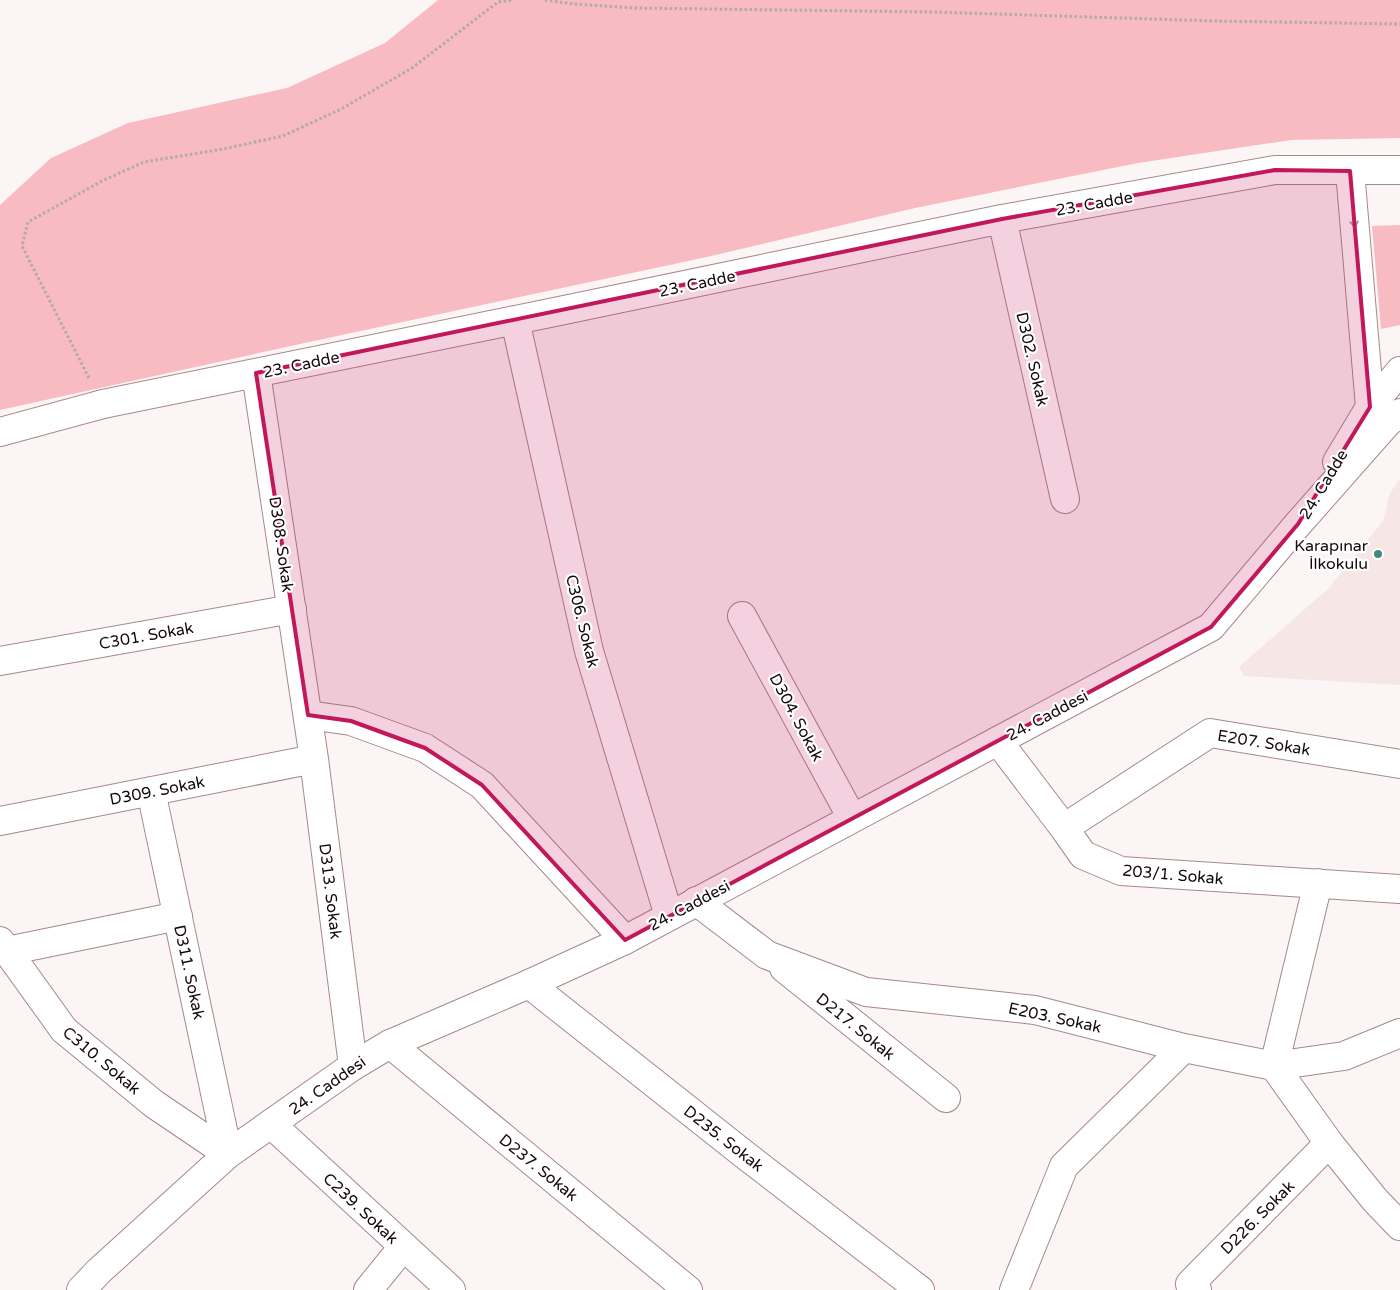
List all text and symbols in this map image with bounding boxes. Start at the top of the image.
street label: 23. Cadde [1054,187,1134,221]
one-way arrow [1350,211,1359,227]
street label: 23. Cadde [657,266,737,302]
street label: D302. Sokak [1011,310,1053,409]
street label: 23. Cadde [261,347,341,383]
street label: 24. Cadde [1295,446,1352,523]
street label: D308. Sokak [264,495,298,594]
place label: Karapınar İlkokulu [1294,536,1369,574]
marker: Karapınar İlkokulu [1372,548,1384,560]
street label: C306. Sokak [561,573,603,670]
street label: C301. Sokak [97,618,195,654]
street label: D304. Sokak [765,670,828,765]
street label: 24. Caddesi [1003,686,1092,746]
street label: E207. Sokak [1216,726,1312,760]
street label: D309. Sokak [108,772,207,810]
street label: D313. Sokak [314,842,346,940]
street label: 203/1. Sokak [1121,861,1225,889]
street label: 24. Caddesi [645,876,734,936]
street label: D311. Sokak [169,923,209,1022]
street label: D217. Sokak [812,989,899,1065]
street label: E203. Sokak [1006,998,1103,1038]
street label: C310. Sokak [58,1022,145,1099]
street label: 24. Caddesi [285,1052,370,1120]
street label: D235. Sokak [679,1101,768,1176]
street label: D237. Sokak [495,1130,582,1206]
street label: C239. Sokak [319,1169,402,1249]
street label: D226. Sokak [1217,1176,1299,1259]

